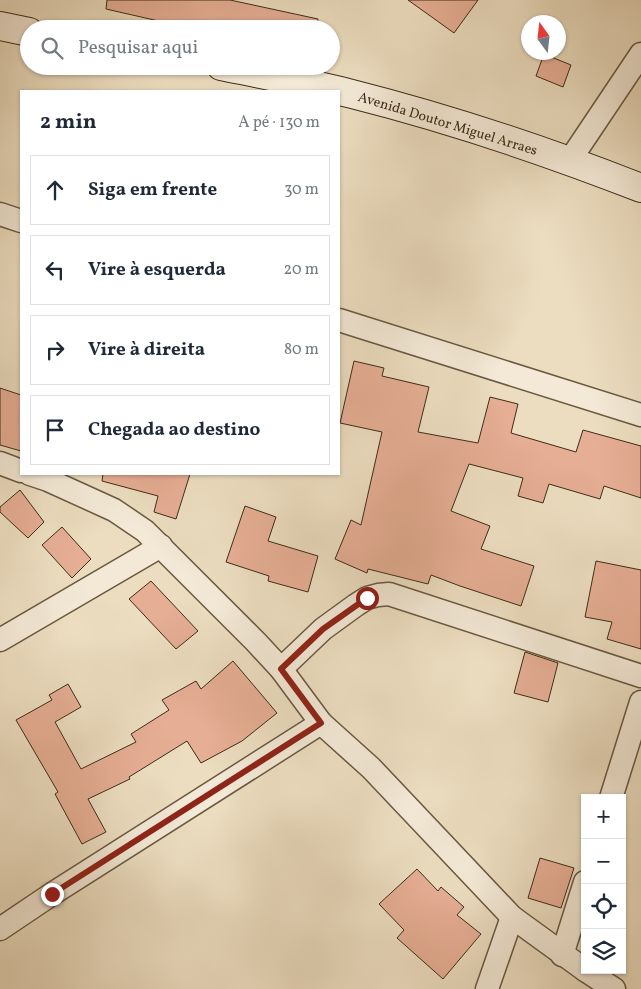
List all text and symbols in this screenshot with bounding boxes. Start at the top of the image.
north arrow [521,15,566,60]
search box [20,20,340,75]
icon: search [38,34,66,62]
text: Pesquisar aqui [78,35,198,61]
street label: Avenida Doutor Miguel Arraes [356,88,540,161]
text: 2 min [40,108,97,137]
text: A pé · 130 m [238,112,320,134]
icon: ahead [41,176,69,204]
text: Siga em frente [88,177,217,203]
text: 30 m [284,179,319,201]
icon: left [41,256,69,284]
text: Vire à esquerda [88,257,226,283]
text: 20 m [284,259,319,281]
icon: right [41,336,69,364]
text: Vire à direita [88,337,205,363]
text: 80 m [284,339,319,361]
icon: arrive [41,416,69,444]
text: Chegada ao destino [88,417,260,443]
route start [356,587,379,610]
map controls [581,794,626,974]
button: + [581,794,626,839]
button: − [581,839,626,884]
route end [41,883,64,906]
button: locate [581,884,626,929]
button: layers [581,929,626,974]

